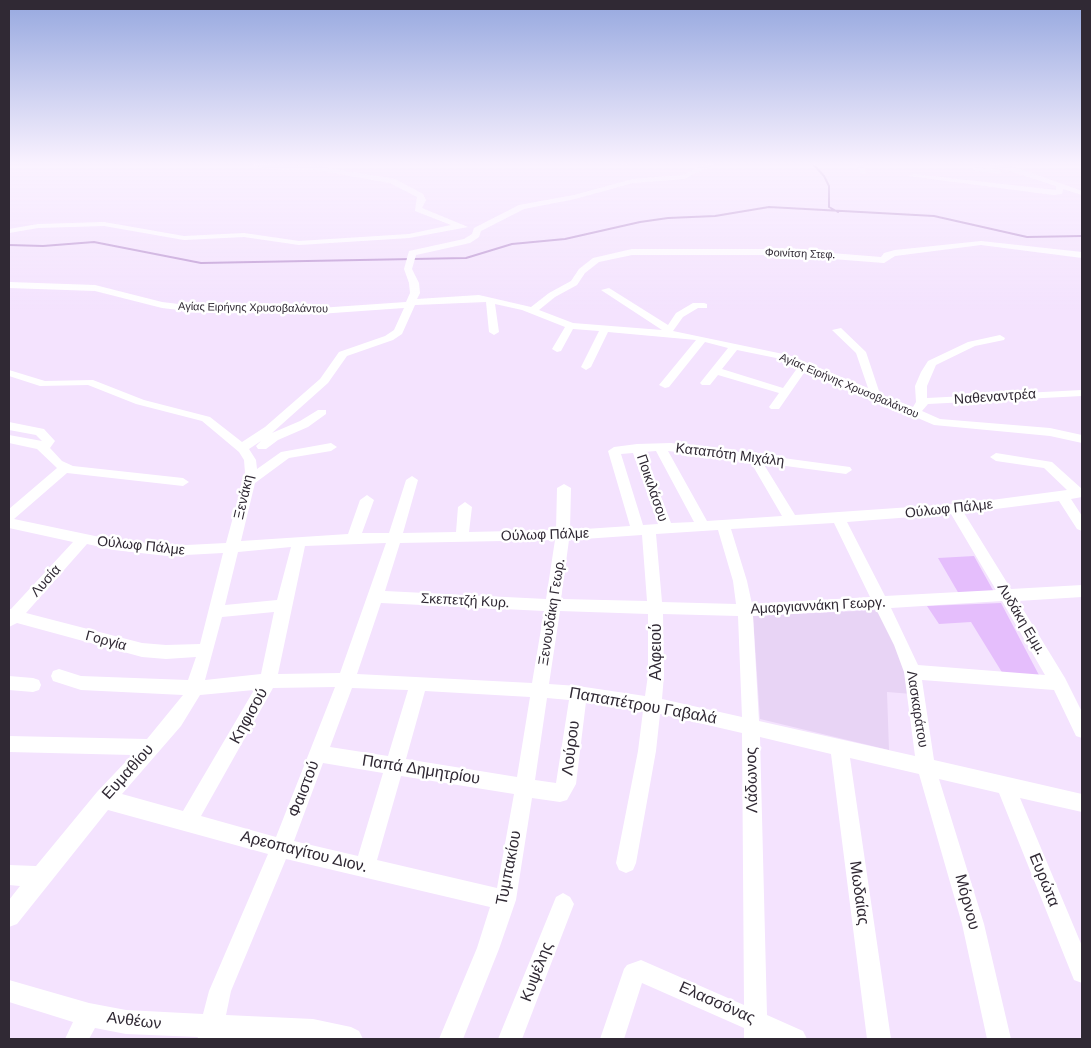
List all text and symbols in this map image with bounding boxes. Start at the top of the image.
street label: Φοινίτση Στεφ. [765,246,835,262]
street label: Αγίας Ειρήνης Χρυσοβαλάντου [178,300,328,316]
street label: Αγίας Ειρήνης Χρυσοβαλάντου [777,351,921,421]
street label: Ναθεναντρέα [953,386,1037,408]
street label: Καταπότη Μιχάλη [675,440,785,470]
street label: Ποικιλάσου [633,452,671,524]
street label: Ξενάκη [231,473,257,521]
street label: Ούλωφ Πάλμε [904,496,994,522]
street label: Ούλωφ Πάλμε [501,525,589,545]
street label: Ούλωφ Πάλμε [96,533,186,559]
street label: Ξενουδάκη Γεωρ. [535,557,569,667]
street label: Λυσία [27,562,65,600]
street label: Λυδάκη Εμμ. [993,580,1049,658]
street label: Σκεπετζή Κυρ. [420,590,510,612]
street label: Αμαργιαννάκη Γεωργ. [750,594,886,618]
street label: Αλφειού [646,623,666,681]
street label: Γοργία [84,627,128,655]
street label: Λασκαράτου [903,669,931,749]
street label: Παπαπέτρου Γαβαλά [568,684,718,728]
street label: Κηφισού [226,685,272,747]
street label: Λούρου [558,719,584,777]
street label: Ευμαθίου [98,740,158,804]
street label: Λάδωνος [742,747,762,813]
street label: Παπά Δημητρίου [361,751,481,789]
street label: Φαιστού [284,758,324,820]
street label: Αρεοπαγίτου Διον. [239,827,369,877]
street label: Τυμπακίου [492,829,526,907]
street label: Ευρώτα [1025,850,1063,910]
street label: Μωδαίας [845,860,873,926]
street label: Μόρνου [950,872,984,932]
street label: Κυψέλης [517,939,557,1005]
street label: Ελασσόνας [676,978,758,1028]
street label: Ανθέων [106,1008,162,1034]

